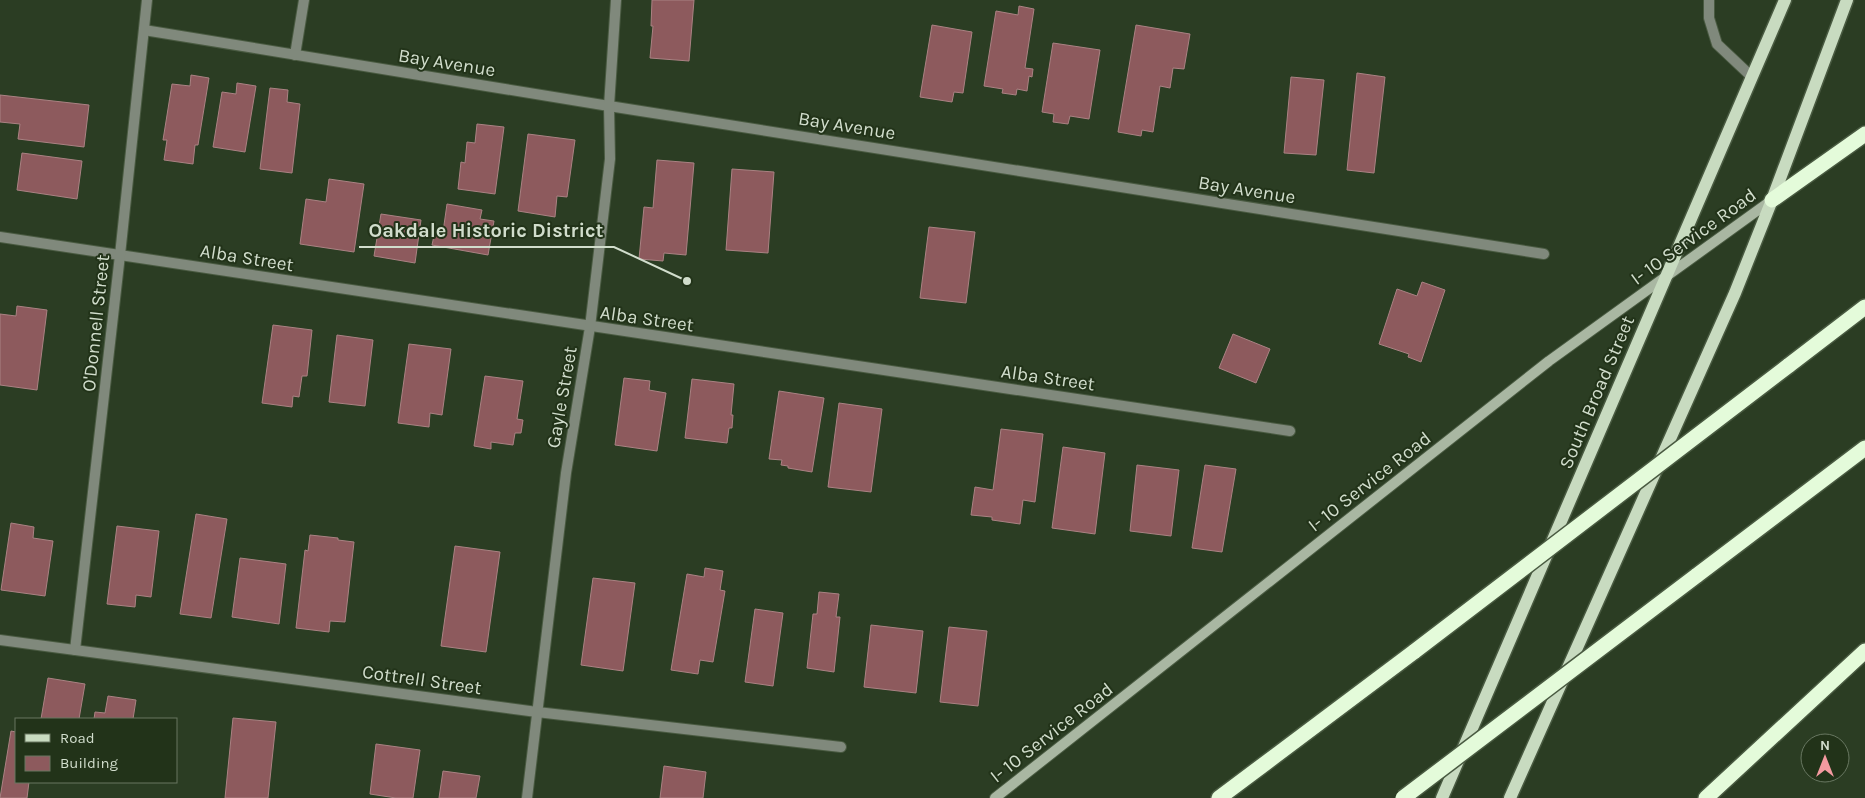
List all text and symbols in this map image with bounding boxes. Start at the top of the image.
street label: Bay Avenue [397,44,497,82]
street label: Bay Avenue [797,107,897,145]
street label: Bay Avenue [1197,171,1297,209]
street label: I- 10 Service Road [1627,184,1761,290]
callout: Oakdale Historic District [359,212,614,247]
text: Oakdale Historic District [368,219,604,242]
street label: Alba Street [198,240,295,276]
street label: O'Donnell Street [78,253,114,393]
street label: Alba Street [598,302,695,336]
street label: South Broad Street [1555,313,1639,472]
street label: Gayle Street [542,344,582,450]
street label: Alba Street [999,361,1096,395]
street label: I- 10 Service Road [1304,427,1435,537]
street label: Cottrell Street [361,661,483,699]
street label: I- 10 Service Road [986,678,1117,788]
legend [15,718,178,783]
text: Road [60,729,95,747]
north arrow [1800,733,1850,783]
text: N [1820,737,1830,754]
text: Building [60,754,118,772]

